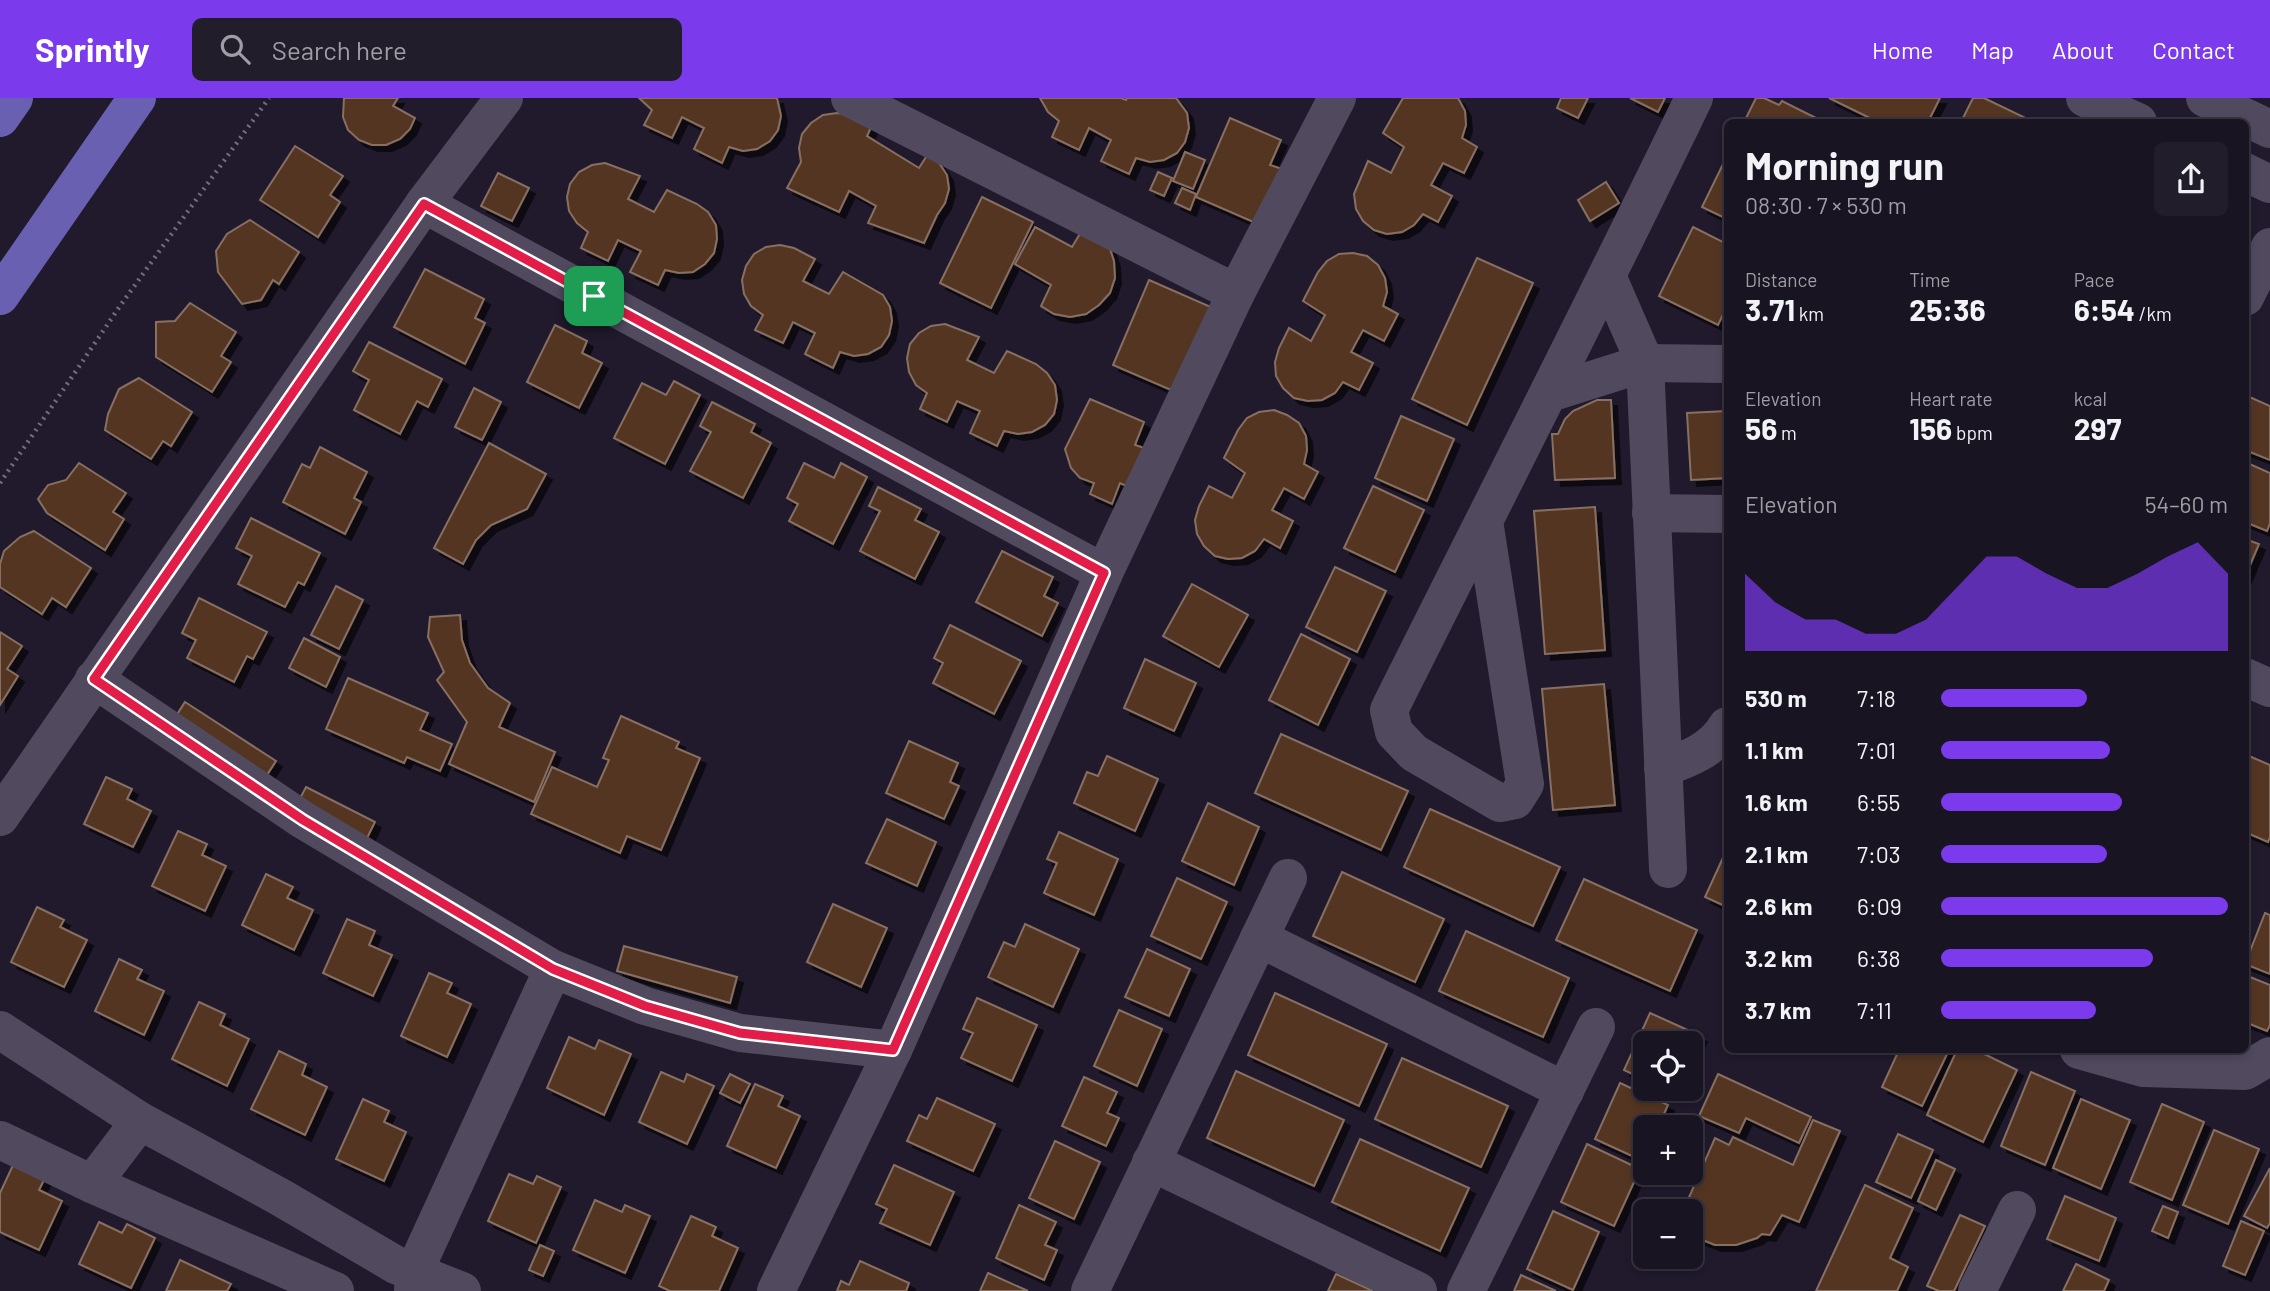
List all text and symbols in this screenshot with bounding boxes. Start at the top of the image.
search box [192,18,682,81]
text: Sprintly [35,29,150,69]
icon: search [216,30,254,68]
text: Search here [272,34,407,65]
text: Home [1872,35,1933,64]
text: Map [1971,35,2014,64]
text: About [2052,35,2114,64]
text: Contact [2152,35,2235,64]
text: Morning run [1745,142,1944,188]
button: share [2154,142,2228,216]
text: 08:30 · 7 × 530 m [1745,191,1907,219]
pin [564,266,624,326]
text: Distance [1745,268,1817,291]
text: Time [1909,268,1950,291]
text: Pace [2074,268,2115,291]
icon: arrive [575,277,613,315]
text: 3.71 [1745,291,1795,327]
text: 25:36 [1909,291,1986,327]
text: 6:54 [2074,291,2135,327]
text: km [1795,302,1824,325]
text: /km [2135,302,2172,325]
text: Elevation [1745,387,1822,410]
text: Heart rate [1909,387,1993,410]
text: kcal [2074,387,2107,410]
text: 56 [1745,410,1777,446]
text: 156 [1909,410,1952,446]
text: 297 [2074,410,2121,446]
text: m [1777,421,1797,444]
text: bpm [1952,421,1993,444]
text: Elevation [1745,490,1838,518]
text: 54–60 m [2145,490,2228,518]
text: 530 m [1745,684,1807,712]
text: 7:18 [1857,684,1896,712]
text: 1.1 km [1745,736,1804,764]
text: 7:01 [1857,736,1896,764]
text: 1.6 km [1745,788,1808,816]
text: 6:55 [1857,788,1900,816]
text: 2.1 km [1745,840,1808,868]
text: 7:03 [1857,840,1901,868]
text: 2.6 km [1745,892,1813,920]
text: 6:09 [1857,892,1902,920]
text: 3.2 km [1745,944,1813,972]
text: 6:38 [1857,944,1900,972]
text: 3.7 km [1745,996,1811,1024]
text: 7:11 [1857,996,1892,1024]
map controls [1633,1031,1703,1269]
button: locate [1633,1031,1703,1101]
button: + [1633,1115,1703,1185]
button: − [1633,1199,1703,1269]

